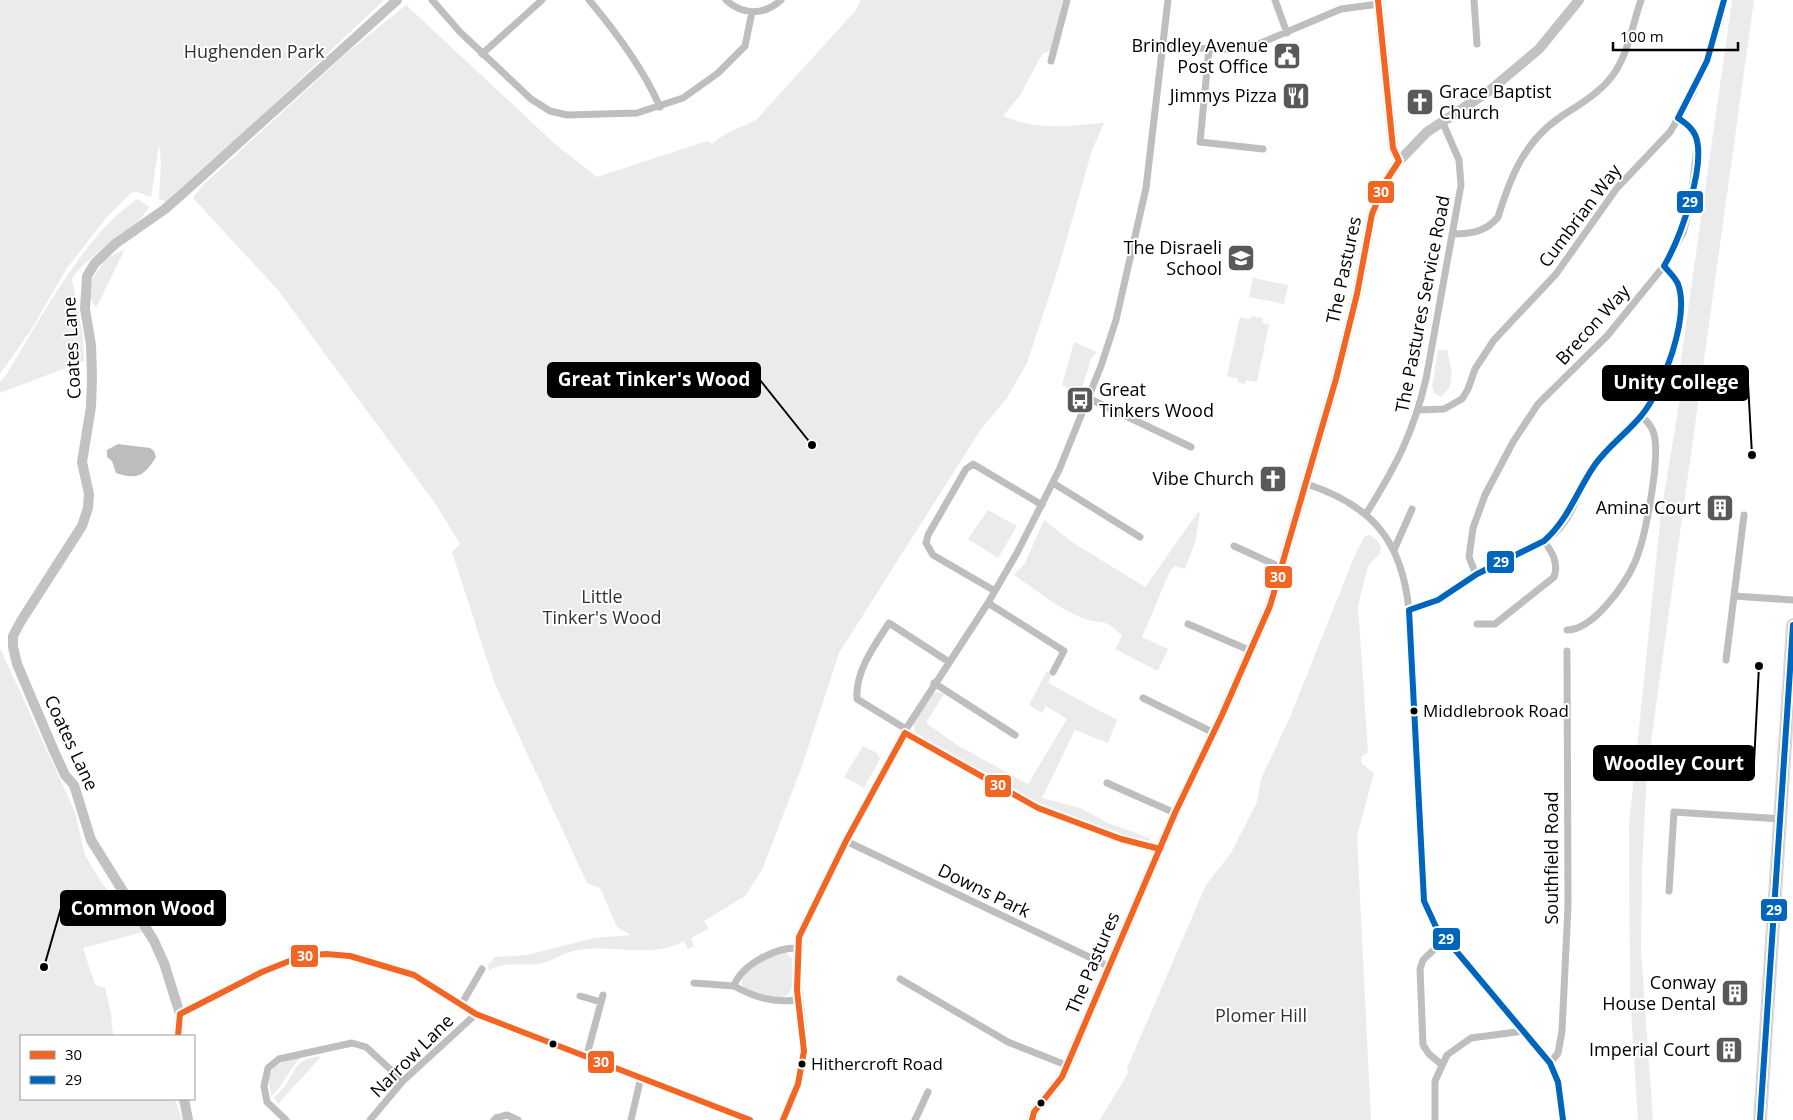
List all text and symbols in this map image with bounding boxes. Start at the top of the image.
scale bar [1613,20,1738,52]
text: 100 m [1620,26,1664,46]
place label: Brindley Avenue Post Office [1131,33,1268,78]
park label: Hughenden Park [184,39,325,63]
public building icon: Brindley Avenue Post Office [1272,41,1302,71]
place label: Grace Baptist Church [1439,79,1551,124]
restaurant icon: Jimmys Pizza [1281,81,1311,111]
place label: Jimmys Pizza [1168,83,1277,107]
church icon: Grace Baptist Church [1405,87,1435,117]
street label: Cumbrian Way [1533,158,1626,272]
line badge: 30 [1367,180,1395,204]
text: 30 [1373,182,1389,201]
line badge: 29 [1676,190,1704,214]
text: 29 [1682,192,1698,211]
street label: The Pastures Service Road [1389,193,1455,414]
street label: The Pastures [1320,214,1366,325]
place label: The Disraeli School [1124,235,1222,280]
school or university icon: The Disraeli School [1226,243,1256,273]
street label: Brecon Way [1550,278,1635,369]
street label: Coates Lane [56,296,86,400]
callout: Great Tinker's Wood [548,363,760,397]
text: Great Tinker's Wood [558,366,750,392]
callout: Unity College [1603,366,1748,400]
text: Unity College [1613,369,1739,395]
place label: Great Tinkers Wood [1099,377,1214,422]
bus stop icon: Great Tinkers Wood [1065,385,1095,415]
church icon: Vibe Church [1258,464,1288,494]
place label: Vibe Church [1152,466,1254,490]
building icon: Amina Court [1705,493,1735,523]
place label: Amina Court [1596,495,1701,519]
line badge: 29 [1486,550,1515,574]
text: 29 [1493,552,1509,571]
line badge: 30 [1264,565,1293,589]
text: 30 [1270,567,1286,586]
park label: Little Tinker's Wood [543,584,661,629]
street label: Coates Lane [39,691,104,794]
place label: Middlebrook Road [1423,699,1569,722]
marker: Middlebrook Road [1409,706,1419,716]
callout: Woodley Court [1594,746,1754,780]
text: Woodley Court [1604,750,1744,776]
line badge: 30 [984,774,1012,798]
text: 30 [990,775,1006,794]
street label: Southfield Road [1539,791,1563,925]
street label: Downs Park [934,857,1035,923]
callout: Common Wood [61,891,225,925]
text: Common Wood [71,895,215,921]
line badge: 29 [1760,898,1788,922]
text: 29 [1766,900,1782,919]
street label: The Pastures [1060,908,1124,1017]
line badge: 29 [1432,927,1461,951]
text: 29 [1438,929,1454,948]
line badge: 30 [290,944,319,968]
text: 30 [297,946,313,965]
place label: Conway House Dental [1602,970,1717,1015]
building icon: Conway House Dental [1720,978,1750,1008]
park label: Plomer Hill [1215,1003,1307,1027]
street label: Narrow Lane [365,1009,458,1102]
legend [20,1035,195,1100]
building icon: Imperial Court [1714,1035,1744,1065]
place label: Imperial Court [1589,1037,1710,1061]
unlabelled marker [548,1039,558,1049]
text: 30 [65,1044,82,1064]
line badge: 30 [587,1050,615,1074]
text: 30 [593,1052,609,1071]
place label: Hithercroft Road [811,1052,943,1075]
marker: Hithercroft Road [797,1059,807,1069]
text: 29 [65,1069,82,1089]
unlabelled marker [1036,1098,1046,1108]

